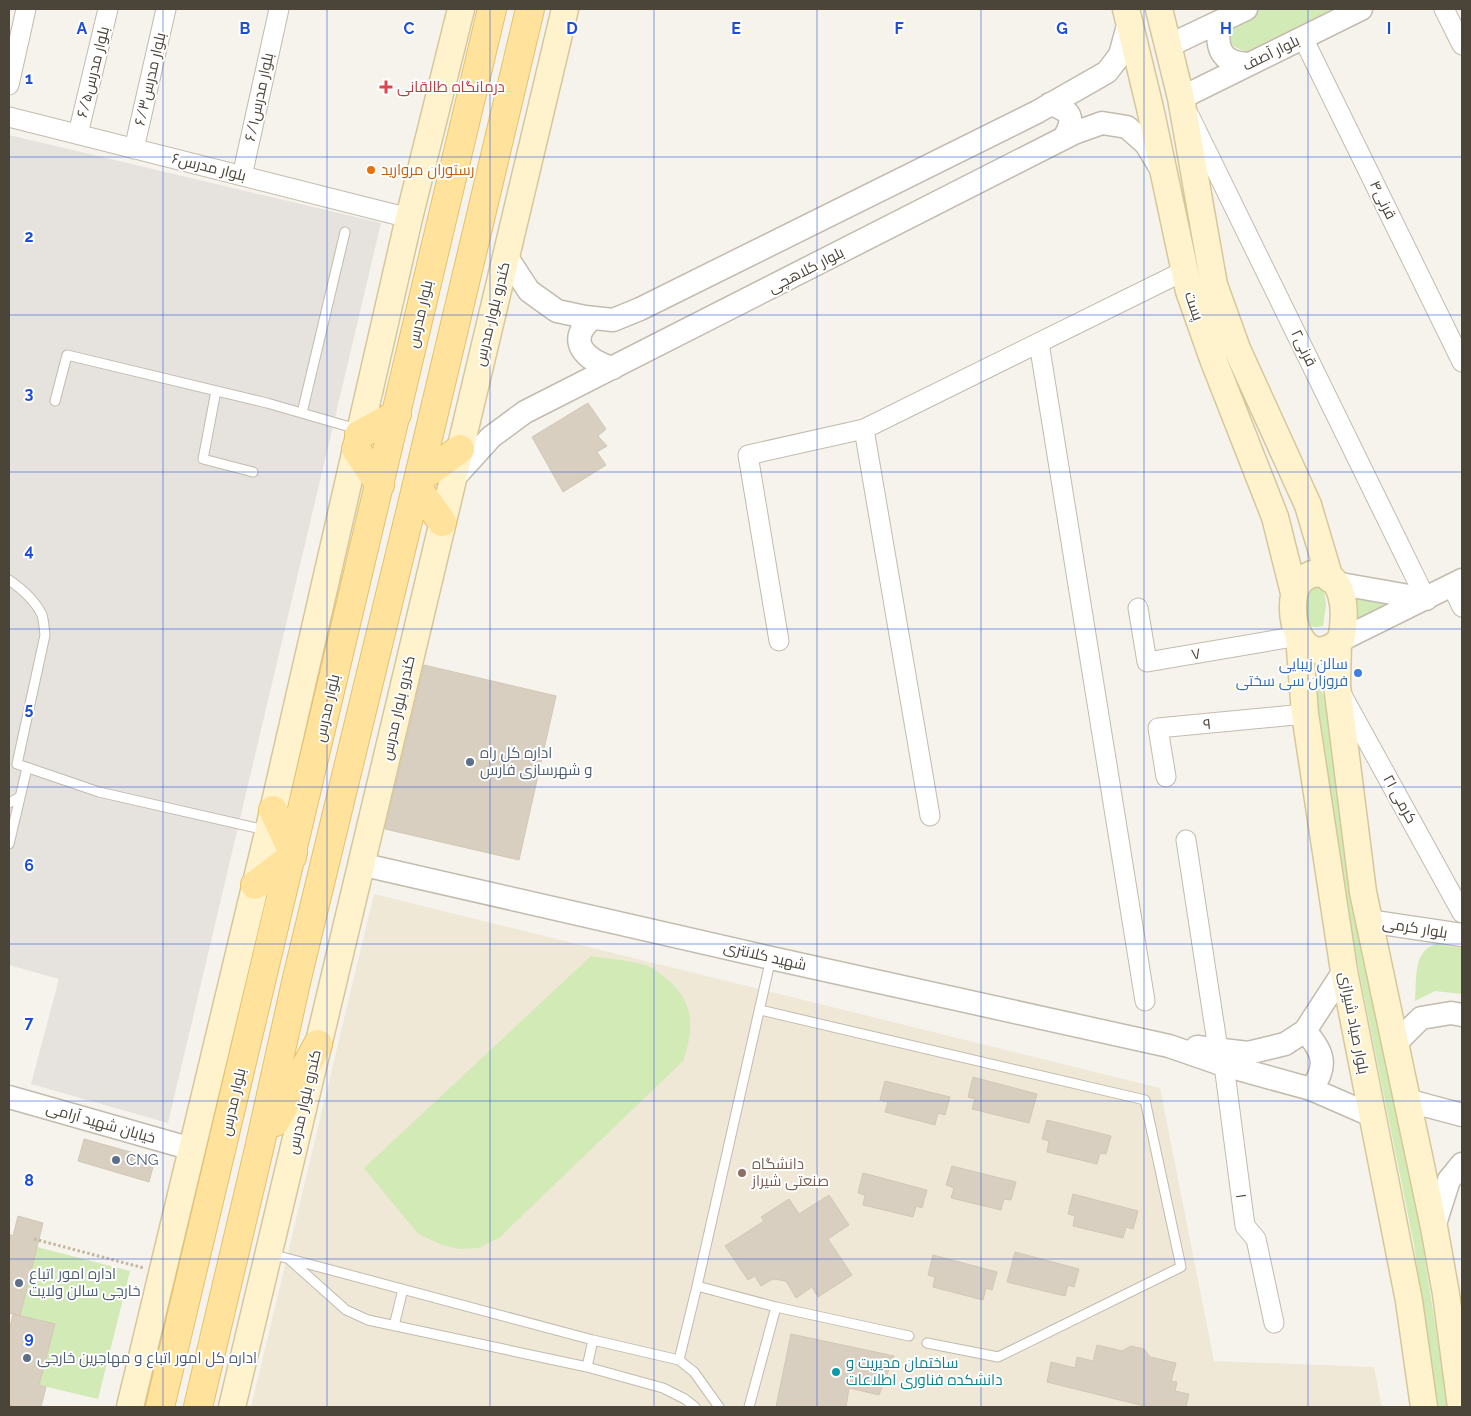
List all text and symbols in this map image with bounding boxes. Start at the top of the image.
text: A [77,19,88,38]
text: B [240,19,251,38]
text: C [404,19,415,38]
text: D [566,19,578,38]
text: E [731,19,741,38]
text: F [894,19,904,38]
text: G [1056,19,1068,38]
text: H [1220,19,1232,38]
text: I [1387,19,1391,38]
street label: بلوار مدرس۶/۵ [73,25,114,120]
street label: بلوار مدرس۶/۳ [131,31,170,128]
street label: بلوار آصف [1240,31,1302,75]
street label: بلوار مدرس۶/۱ [241,51,278,143]
text: 1 [25,69,33,88]
place label: درمانگاه طالقانی [397,78,505,97]
marker: درمانگاه طالقانی [379,80,393,94]
street label: بلوار مدرس۶ [170,149,248,186]
place label: رستوران مروارید [381,161,475,180]
marker: رستوران مروارید [365,164,377,176]
street label: قرنی۴ [1365,178,1400,223]
text: 2 [24,227,34,246]
street label: بلوار کلاهچی [765,243,847,298]
street label: کندرو بلوار مدرس [470,260,515,368]
street label: بلوار مدرس [403,278,437,350]
street label: پست [1180,289,1207,323]
street label: قرنی۲ [1287,327,1321,370]
text: 3 [25,384,34,403]
text: 4 [24,541,34,560]
street label: ۷ [1190,644,1202,664]
street label: کندرو بلوار مدرس [377,654,420,762]
place label: سالن زیبایی فروزان سی سختی [1236,655,1348,691]
marker: سالن زیبایی فروزان سی سختی [1352,667,1364,679]
street label: بلوار مدرس [310,672,344,744]
text: 5 [25,699,34,718]
street label: ۹ [1202,715,1212,733]
place label: اداره کل راه و شهرسازی فارس [480,744,593,780]
marker: اداره کل راه و شهرسازی فارس [464,756,476,768]
street label: کرمی ۲۱ [1378,771,1421,827]
text: 6 [24,856,34,875]
street label: بلوار کرمی [1381,914,1449,943]
street label: شهید کلانتری [722,938,808,975]
street label: بلوار صیاد شیرازی [1334,970,1373,1076]
text: 7 [25,1013,34,1032]
street label: کندرو بلوار مدرس [283,1048,326,1156]
street label: بلوار مدرس [216,1066,250,1138]
street label: خیابان شهید آرامی [44,1099,158,1148]
place label: CNG [126,1151,159,1169]
marker: CNG [110,1154,122,1166]
place label: دانشگاه صنعتی شیراز [751,1155,829,1191]
marker: دانشگاه صنعتی شیراز [736,1167,748,1179]
text: 8 [24,1171,34,1190]
street label: ۱ [1232,1192,1250,1200]
place label: اداره امور اتباع خارجی سالن ولایت [29,1265,140,1301]
marker: اداره امور اتباع خارجی سالن ولایت [13,1277,25,1289]
text: 9 [24,1328,34,1347]
place label: اداره کل امور اتباع و مهاجرین خارجی [37,1349,257,1369]
marker: اداره کل امور اتباع و مهاجرین خارجی [21,1352,33,1364]
place label: ساختمان مدیریت و دانشکده فناوری اطلاعات [846,1354,1002,1390]
marker: ساختمان مدیریت و دانشکده فناوری اطلاعات [830,1366,842,1378]

